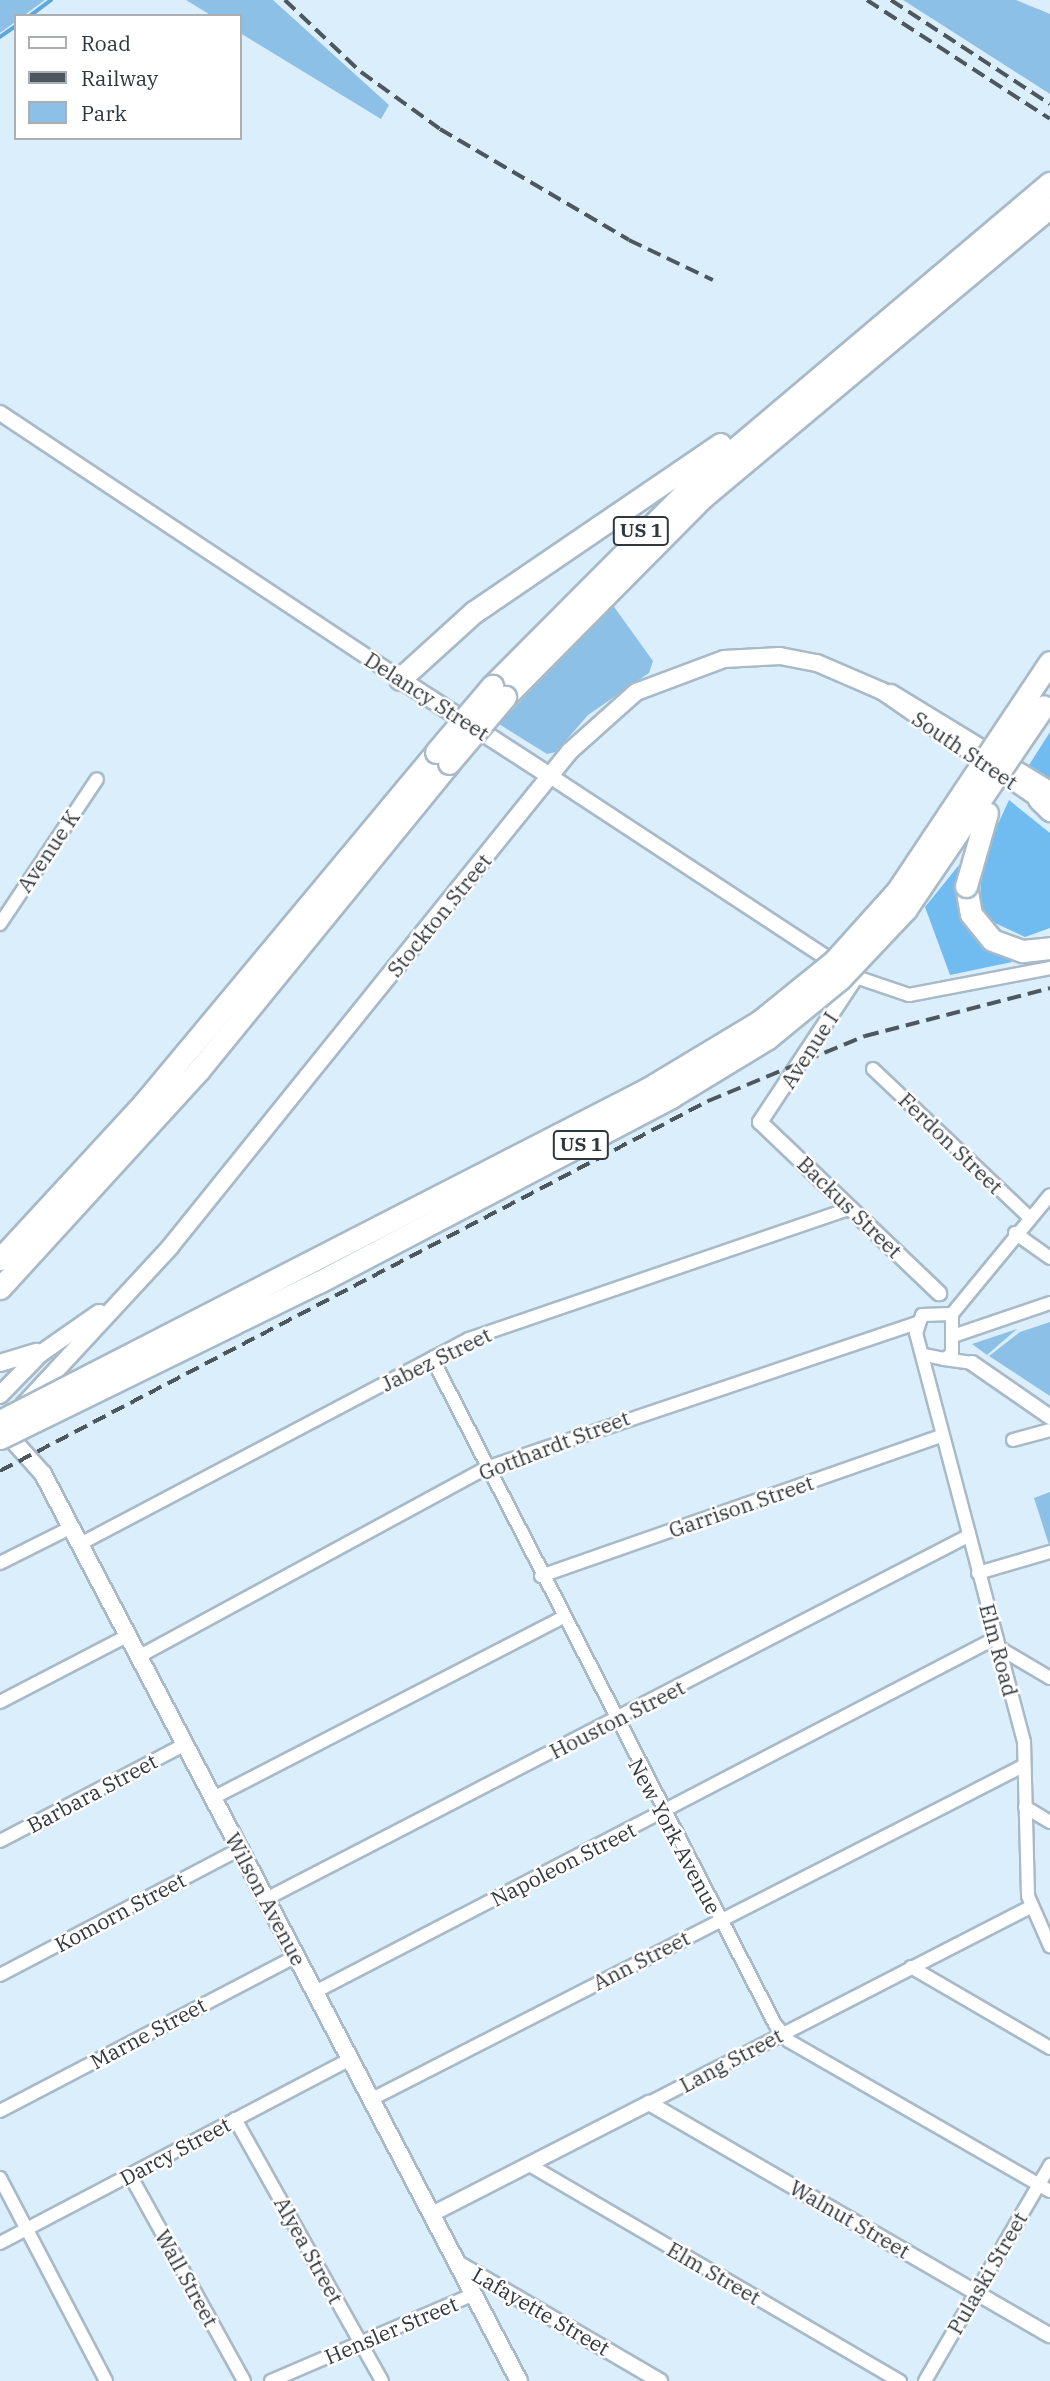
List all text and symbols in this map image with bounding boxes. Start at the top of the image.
legend [14,14,242,140]
text: Road [81,29,131,57]
text: Railway [81,64,158,92]
text: Park [81,99,127,127]
road number: US 1 [611,516,671,546]
street label: Delancy Street [360,646,494,746]
street label: South Street [908,706,1022,794]
street label: Avenue K [11,805,85,897]
street label: Stockton Street [382,848,496,982]
street label: Avenue I [775,1007,843,1093]
street label: Ferdon Street [894,1087,1008,1199]
road number: US 1 [551,1130,611,1161]
street label: Backus Street [792,1151,908,1263]
street label: Jabez Street [377,1322,495,1396]
street label: Gotthardt Street [475,1405,633,1485]
street label: Garrison Street [665,1469,817,1543]
street label: Elm Road [975,1601,1023,1699]
street label: Houston Street [545,1674,689,1764]
street label: Barbara Street [23,1748,161,1838]
street label: New York Avenue [623,1754,727,1918]
street label: Napoleon Street [486,1817,640,1911]
street label: Wilson Avenue [220,1828,312,1970]
street label: Komorn Street [50,1867,190,1957]
street label: Ann Street [588,1925,694,1995]
street label: Marne Street [86,1992,210,2074]
street label: Lang Street [675,2022,787,2098]
street label: Darcy Street [115,2111,235,2191]
street label: Walnut Street [785,2174,915,2264]
street label: Alyea Street [269,2192,349,2308]
street label: Pulaski Street [942,2207,1032,2339]
street label: Wall Street [150,2225,224,2331]
street label: Elm Street [663,2236,765,2310]
street label: Lafayette Street [468,2262,614,2360]
street label: Hensler Street [321,2291,461,2369]

